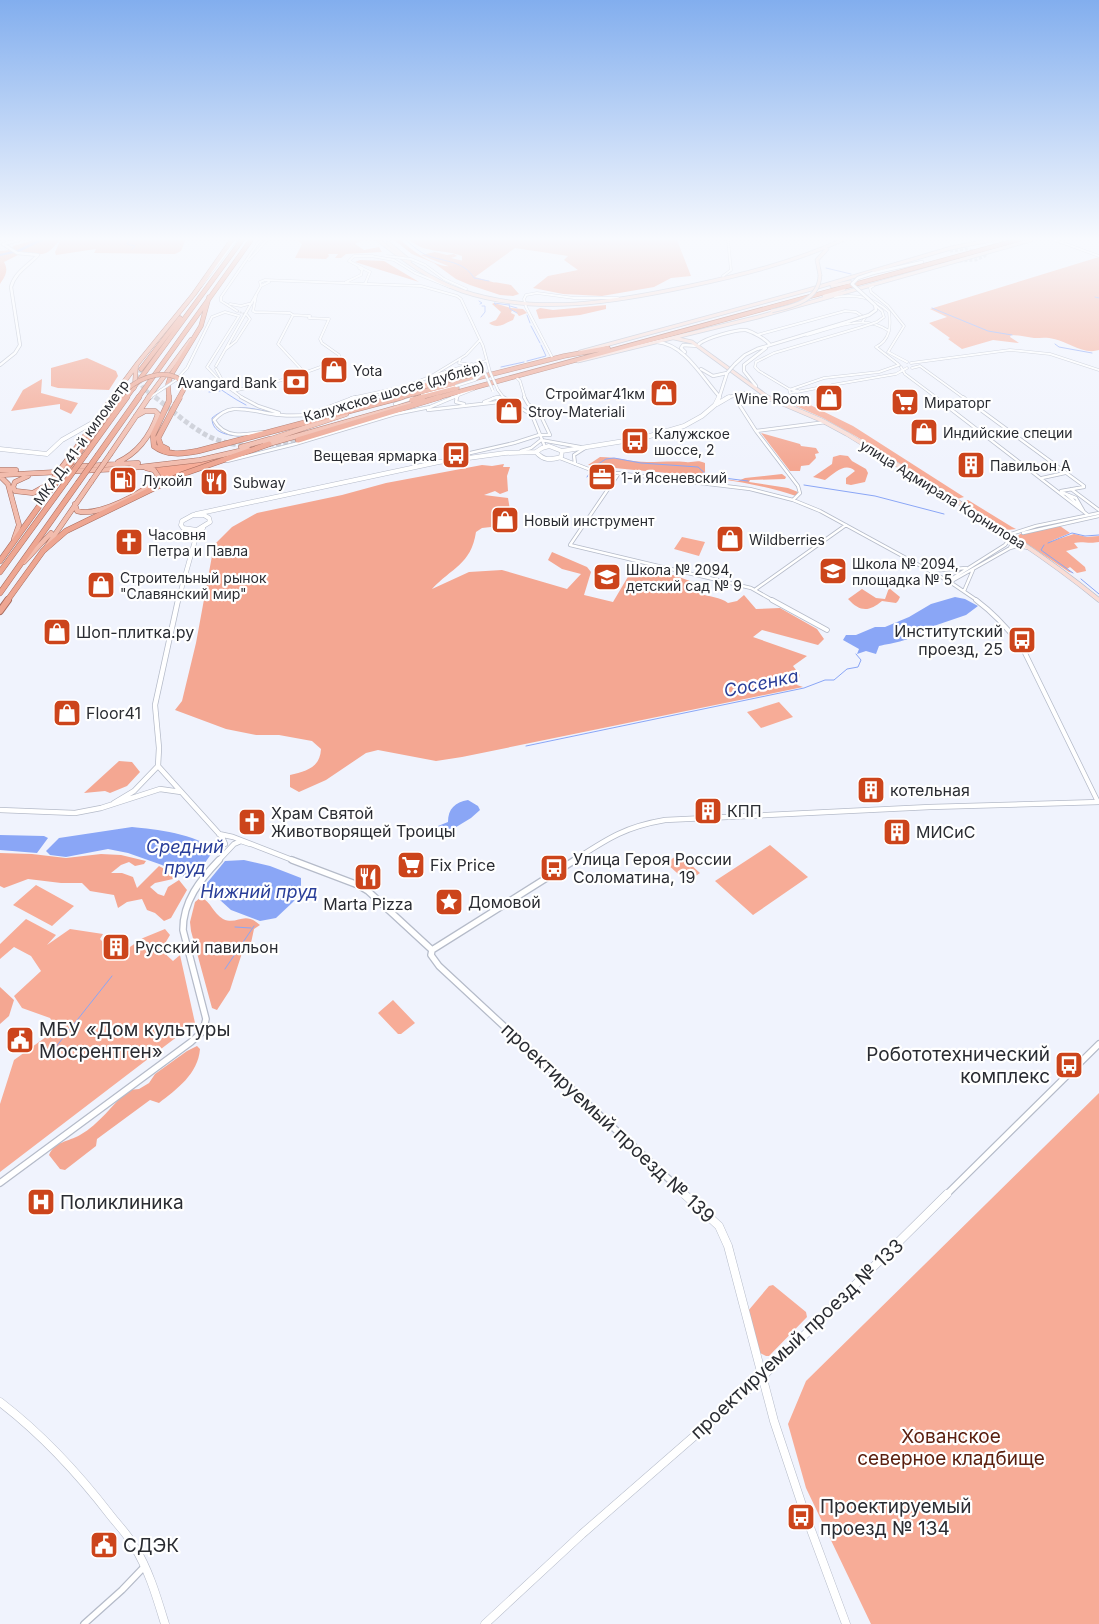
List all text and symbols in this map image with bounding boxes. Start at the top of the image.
shop icon: Yota [319,355,349,385]
street label: Калужское шоссе (дублёр) [302,357,486,425]
place label: Yota [353,362,382,379]
bank icon: Avangard Bank [281,367,311,397]
place label: Avangard Bank [177,374,277,391]
street label: МКАД, 41-й километр [30,376,132,508]
shop icon: Строймаг41км [649,378,679,408]
shop icon: Wine Room [814,383,844,413]
place label: Строймаг41км [545,385,645,402]
supermarket icon: Мираторг [890,387,920,417]
place label: Wine Room [735,390,810,407]
place label: Мираторг [924,394,991,411]
shop icon: Stroy-Materiali [494,396,524,426]
place label: Stroy-Materiali [528,403,625,420]
shop icon: Индийские специи [909,417,939,447]
place label: Индийские специи [943,424,1072,441]
place label: Калужское шоссе, 2 [654,425,730,458]
bus stop icon: Калужское шоссе, 2 [620,426,650,456]
street label: улица Адмирала Корнилова [857,436,1029,552]
bus stop icon: Вещевая ярмарка [441,440,471,470]
place label: Вещевая ярмарка [313,447,437,464]
building icon: Павильон А [956,450,986,480]
place label: Павильон А [990,457,1071,474]
office icon: 1-й Ясеневский [587,462,617,492]
fuel station icon: Лукойл [108,465,138,495]
restaurant icon: Subway [199,467,229,497]
place label: 1-й Ясеневский [621,469,727,486]
place label: Лукойл [142,472,192,489]
place label: Subway [233,474,286,491]
shop icon: Новый инструмент [490,505,520,535]
place label: Новый инструмент [524,512,655,529]
shop icon: Wildberries [715,524,745,554]
place label: Часовня Петра и Павла [148,526,248,559]
church icon: Часовня Петра и Павла [114,527,144,557]
place label: Wildberries [749,531,825,548]
place label: Школа № 2094, площадка № 5 [852,555,959,588]
school or university icon: Школа № 2094, площадка № 5 [818,556,848,586]
place label: Школа № 2094, детский сад № 9 [626,561,742,594]
school or university icon: Школа № 2094, детский сад № 9 [592,562,622,592]
place label: Строительный рынок "Славянский мир" [120,569,267,602]
shop icon: Строительный рынок "Славянский мир" [86,570,116,600]
shop icon: Шоп-плитка.ру [42,617,72,647]
place label: Институтский проезд, 25 [894,621,1003,659]
place label: Шоп-плитка.ру [76,622,194,642]
bus stop icon: Институтский проезд, 25 [1007,625,1037,655]
water label: Сосенка [722,665,800,701]
shop icon: Floor41 [52,698,82,728]
place label: Floor41 [86,703,141,723]
building icon: котельная [856,775,886,805]
place label: котельная [890,780,970,800]
building icon: КПП [693,796,723,826]
place label: КПП [727,801,762,821]
place label: Храм Святой Животворящей Троицы [271,803,456,841]
church icon: Храм Святой Животворящей Троицы [237,807,267,837]
building icon: МИСиС [882,817,912,847]
place label: МИСиС [916,822,975,842]
water label: Средний пруд [146,836,224,878]
place label: Улица Героя России Соломатина, 19 [573,849,732,887]
supermarket icon: Fix Price [396,850,426,880]
bus stop icon: Улица Героя России Соломатина, 19 [539,853,569,883]
place label: Fix Price [430,855,495,875]
restaurant icon: Marta Pizza [353,862,383,892]
water label: Нижний пруд [200,881,318,902]
place icon: Домовой [434,887,464,917]
place label: Домовой [468,892,541,912]
place label: Marta Pizza [323,894,413,914]
building icon: Русский павильон [101,932,131,962]
place label: Русский павильон [135,937,278,957]
place label: МБУ «Дом культуры Мосрентген» [39,1018,230,1063]
street label: проектируемый проезд № 139 [497,1018,719,1228]
public building icon: МБУ «Дом культуры Мосрентген» [5,1025,35,1055]
place label: Робототехнический комплекс [866,1043,1050,1088]
bus stop icon: Робототехнический комплекс [1054,1050,1084,1080]
hospital icon: Поликлиника [26,1187,56,1217]
place label: Поликлиника [60,1191,184,1214]
street label: проектируемый проезд № 133 [686,1234,908,1444]
park label: Хованское северное кладбище [857,1425,1045,1470]
place label: Проектируемый проезд № 134 [820,1495,971,1540]
bus stop icon: Проектируемый проезд № 134 [786,1502,816,1532]
public building icon: СДЭК [89,1530,119,1560]
place label: СДЭК [123,1534,179,1557]

